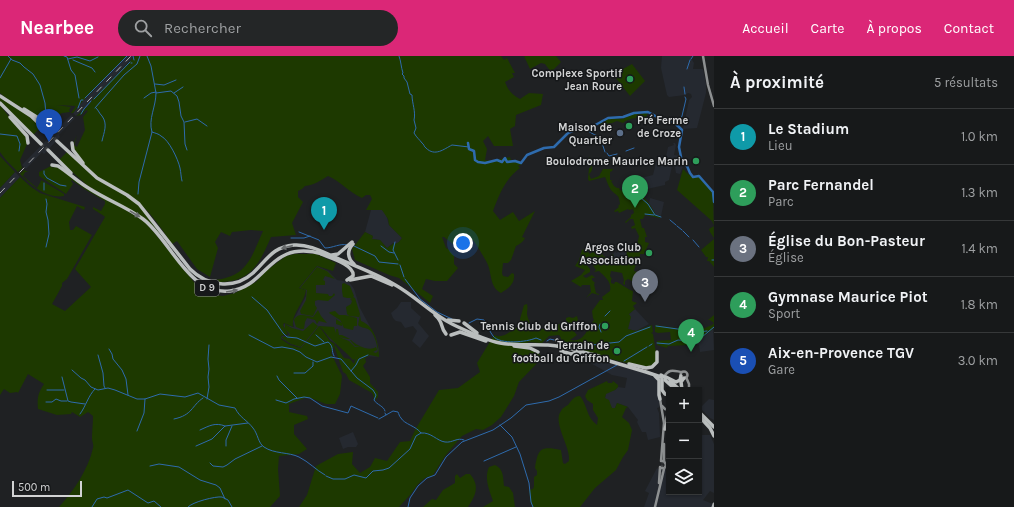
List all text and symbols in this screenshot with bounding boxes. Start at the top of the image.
search box [118,10,398,46]
text: Nearbee [20,17,94,39]
icon: search [132,17,154,39]
text: Rechercher [164,19,241,37]
text: Accueil [742,20,789,37]
text: Carte [811,20,844,37]
text: À propos [866,20,922,37]
text: Contact [944,20,994,37]
place label: Complexe Sportif Jean Roure [532,67,623,93]
text: À proximité [730,72,824,92]
marker: Complexe Sportif Jean Roure [625,74,635,84]
text: 5 résultats [934,75,998,90]
pin: 5 [36,109,62,142]
place label: Pré Ferme de Croze [637,114,689,140]
text: Le Stadium [768,120,849,138]
place label: Maison de Quartier [558,121,613,147]
marker: Pré Ferme de Croze [624,121,634,131]
marker: Maison de Quartier [615,128,625,138]
text: 1 [741,129,745,144]
text: 1.0 km [961,129,998,144]
text: Lieu [768,138,793,153]
place label: Boulodrome Maurice Marin [546,155,688,168]
marker: Boulodrome Maurice Marin [691,156,701,166]
pin: 2 [622,175,648,208]
text: Parc Fernandel [768,176,874,194]
text: 2 [739,185,747,200]
text: 1.3 km [961,185,998,200]
text: Parc [768,194,794,209]
pin: 1 [311,197,337,230]
one-way arrow [129,210,141,217]
text: Église du Bon-Pasteur [768,232,925,250]
your location [453,233,473,253]
place label: Argos Club Association [579,241,641,267]
text: 3 [739,241,747,256]
text: 1.4 km [962,241,998,256]
one-way arrow [281,244,293,250]
marker: Argos Club Association [644,248,654,258]
text: Église [768,250,804,265]
pin: 3 [632,269,658,302]
road number: D 9 [195,280,219,296]
one-way arrow [225,287,238,293]
text: Gymnase Maurice Piot [768,288,928,306]
text: 4 [739,297,747,312]
text: 1.8 km [961,297,998,312]
text: Sport [768,306,800,321]
pin: 4 [678,319,704,352]
place label: Tennis Club du Griffon [481,320,597,333]
marker: Tennis Club du Griffon [600,321,610,331]
place label: Terrain de football du Griffon [513,339,609,365]
text: Aix-en-Provence TGV [768,344,914,362]
marker: Terrain de football du Griffon [612,346,622,356]
text: 5 [739,353,747,368]
text: 3.0 km [958,353,998,368]
text: Gare [768,362,795,377]
map controls [666,387,702,495]
button: + [666,387,702,423]
button: − [666,423,702,459]
button: layers [666,459,702,495]
scale bar [12,479,82,498]
text: 500 m [18,481,50,494]

